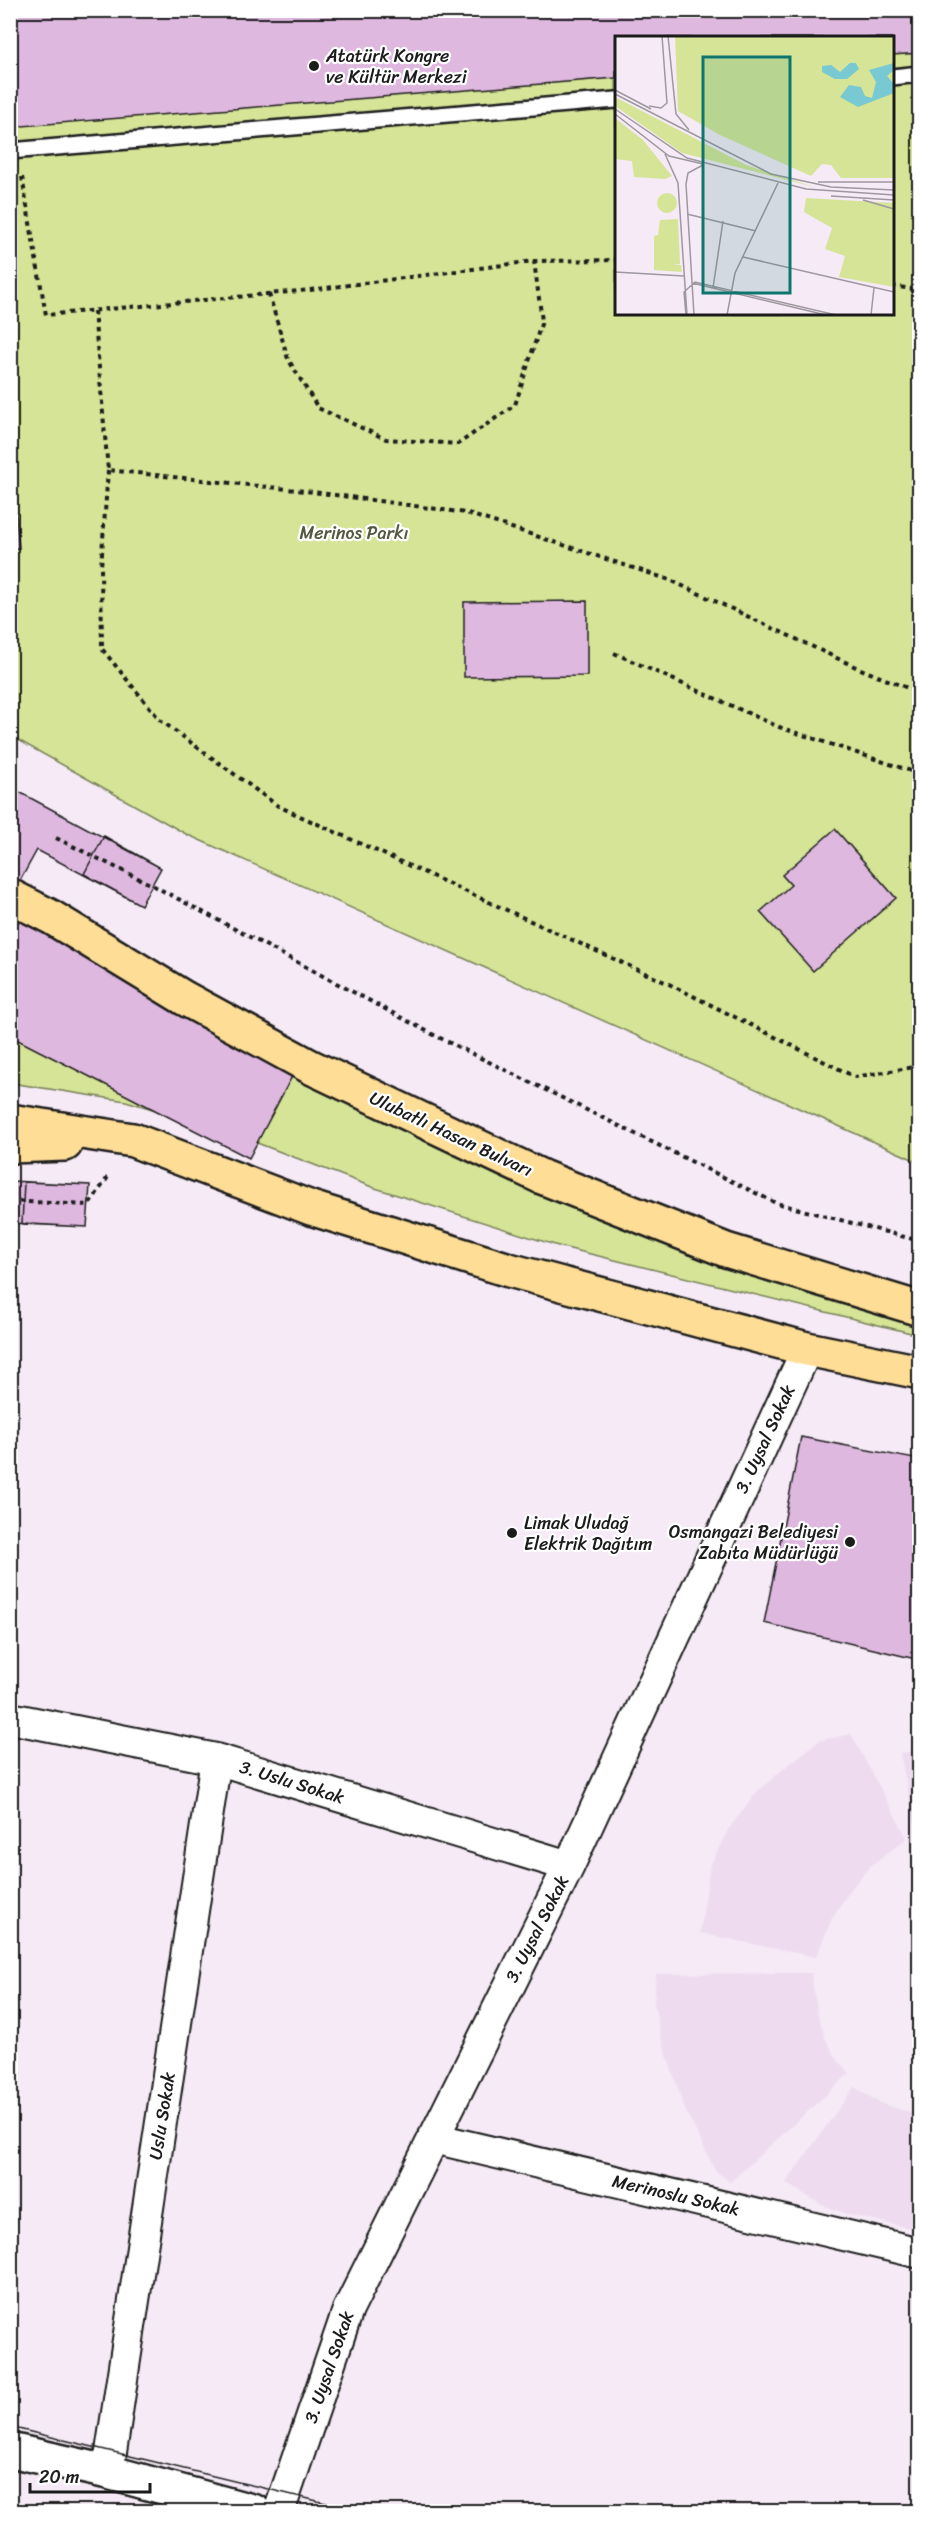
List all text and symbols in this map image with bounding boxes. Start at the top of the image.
inset map [615,36,894,315]
place label: Atatürk Kongre ve Kültür Merkezi [325,40,468,93]
marker: Atatürk Kongre ve Kültür Merkezi [307,59,321,73]
park label: Merinos Parkı [300,517,408,549]
street label: Ulubatlı Hasan Bulvarı [364,1082,538,1186]
street label: 3. Uysal Sokak [726,1379,804,1499]
place label: Limak Uludağ Elektrik Dağıtım [524,1507,652,1560]
place label: Osmangazi Belediyesi Zabıta Müdürlüğü [669,1516,839,1569]
marker: Limak Uludağ Elektrik Dağıtım [505,1526,519,1540]
marker: Osmangazi Belediyesi Zabıta Müdürlüğü [843,1535,857,1549]
street label: 3. Uslu Sokak [236,1751,349,1813]
street label: 3. Uysal Sokak [496,1869,578,1988]
street label: Uslu Sokak [139,2069,185,2162]
street label: Merinoslu Sokak [609,2165,743,2225]
street label: 3. Uysal Sokak [295,2306,363,2428]
scale bar [30,2456,150,2494]
text: 20 m [39,2461,79,2493]

